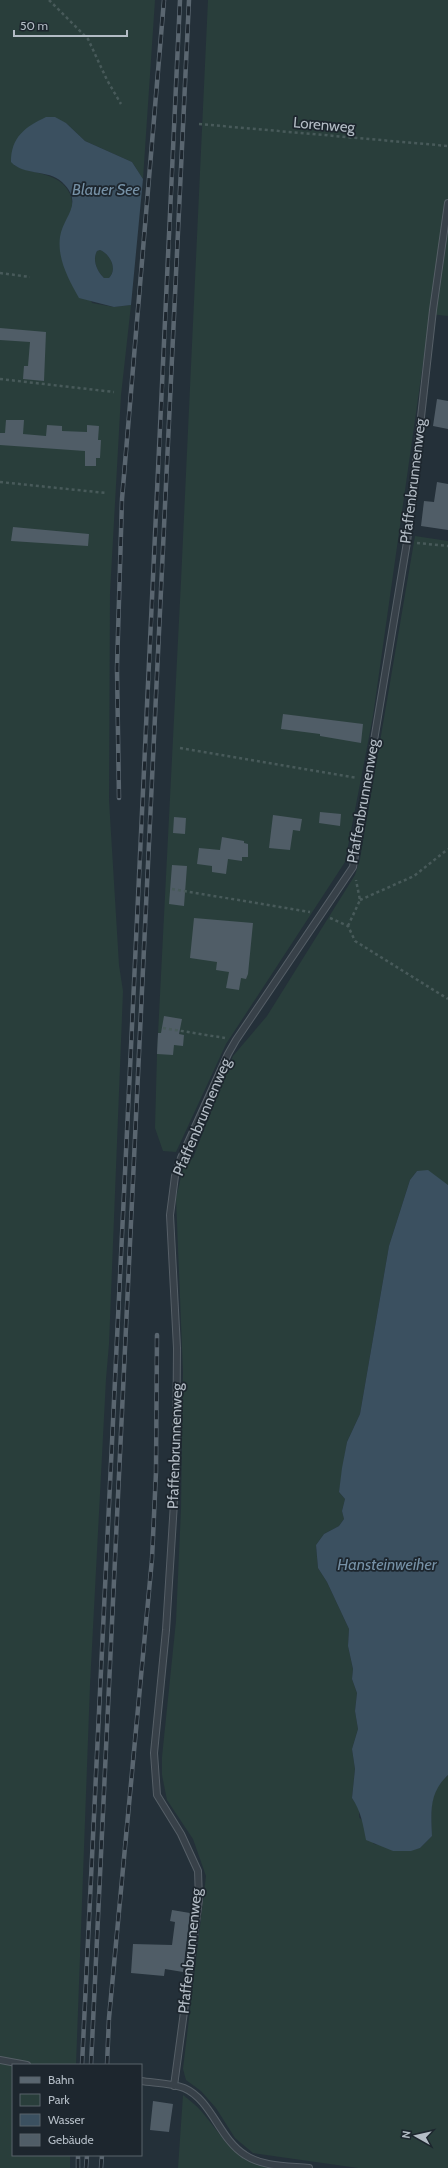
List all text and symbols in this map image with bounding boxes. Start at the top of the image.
scale bar [14,12,127,38]
text: 50 m [20,18,48,33]
street label: Lorenweg [292,113,356,137]
water label: Blauer See [72,180,140,199]
street label: Pfaffenbrunnenweg [396,417,430,545]
street label: Pfaffenbrunnenweg [343,737,383,865]
street label: Pfaffenbrunnenweg [169,1055,235,1179]
street label: Pfaffenbrunnenweg [164,1382,186,1509]
water label: Hansteinweiher [337,1555,438,1574]
street label: Pfaffenbrunnenweg [174,1887,206,2015]
legend [12,2064,142,2156]
text: Bahn [48,2072,74,2087]
text: Park [48,2092,70,2107]
text: Wasser [48,2112,85,2127]
north arrow [396,2116,436,2156]
text: N [399,2130,414,2139]
text: Gebäude [48,2132,94,2147]

